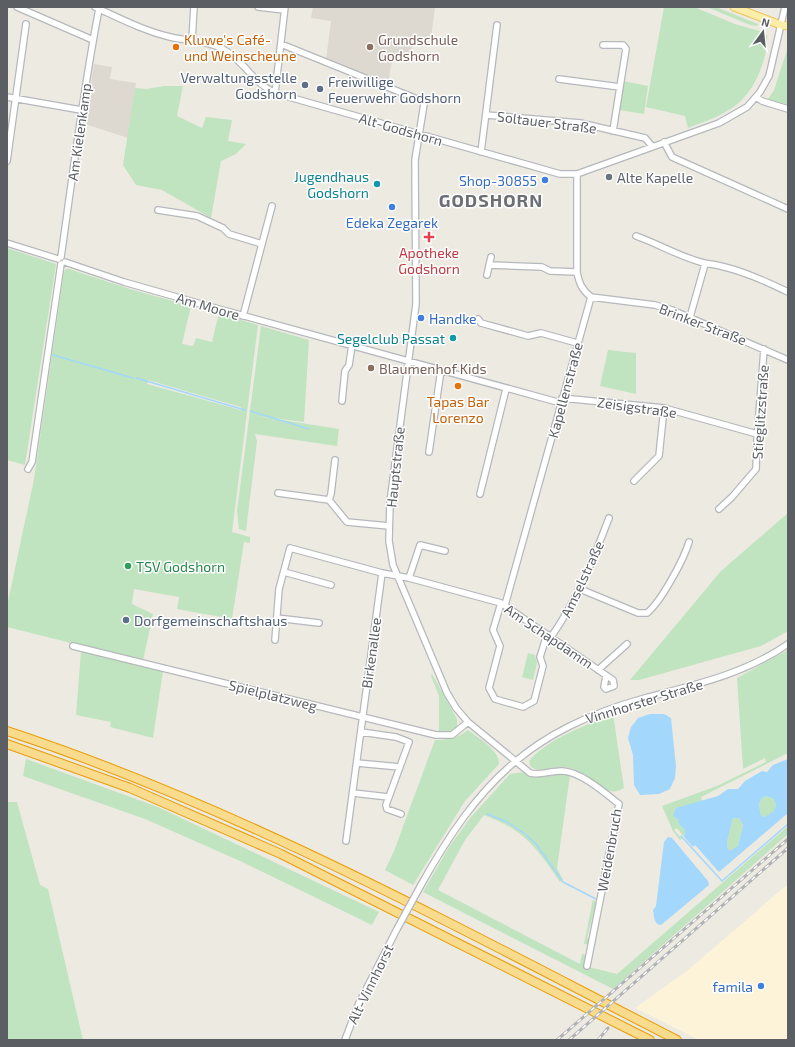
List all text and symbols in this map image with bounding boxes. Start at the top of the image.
north arrow [743,12,783,52]
text: N [760,15,771,29]
place label: Kluwe's Café- und Weinscheune [184,31,296,64]
place label: Grundschule Godshorn [378,31,458,64]
marker: Kluwe's Café- und Weinscheune [171,42,181,52]
marker: Grundschule Godshorn [365,42,375,52]
place label: Verwaltungsstelle Godshorn [180,69,297,102]
place label: Freiwillige Feuerwehr Godshorn [328,73,461,106]
marker: Verwaltungsstelle Godshorn [300,80,310,90]
street label: Am Kielenkamp [64,82,94,182]
marker: Freiwillige Feuerwehr Godshorn [315,84,325,94]
street label: Soltauer Straße [496,107,598,137]
street label: Alt-Godshorn [357,109,445,149]
place label: Jugendhaus Godshorn [294,168,369,201]
place label: Alte Kapelle [617,169,693,186]
place label: Shop-30855 [459,172,537,189]
marker: Alte Kapelle [604,172,614,182]
marker: Shop-30855 [540,175,550,185]
marker: Jugendhaus Godshorn [372,179,382,189]
district label: GODSHORN [439,189,543,211]
marker: Edeka Zegarek [387,202,397,212]
place label: Edeka Zegarek [346,214,438,231]
marker: Apotheke Godshorn [424,232,434,242]
place label: Apotheke Godshorn [398,244,460,277]
street label: Am Moore [174,289,242,323]
street label: Brinker Straße [657,300,749,348]
place label: Handke [429,310,477,327]
marker: Handke [416,313,426,323]
place label: Segelclub Passat [337,330,445,347]
marker: Segelclub Passat [448,333,458,343]
street label: Kapellenstraße [544,340,586,440]
place label: Blaumenhof Kids [379,360,487,377]
marker: Blaumenhof Kids [366,363,376,373]
street label: Stieglitzstraße [748,364,772,460]
marker: Tapas Bar Lorenzo [453,381,463,391]
place label: Tapas Bar Lorenzo [427,393,490,426]
street label: Zeisigstraße [596,393,678,421]
street label: Hauptstraße [382,426,408,508]
street label: Amselstraße [557,538,607,620]
place label: TSV Godshorn [136,558,225,575]
marker: TSV Godshorn [123,561,133,571]
street label: Am Schapdamm [502,600,596,672]
place label: Dorfgemeinschaftshaus [134,612,287,629]
marker: Dorfgemeinschaftshaus [121,615,131,625]
street label: Birkenallee [358,616,384,690]
street label: Vinnhorster Straße [583,675,705,727]
street label: Spielplatzweg [227,676,319,714]
street label: Weidenbruch [593,807,625,893]
street label: Alt-Vinnhorst [343,941,397,1027]
place label: famila [712,978,753,995]
marker: famila [756,981,766,991]

